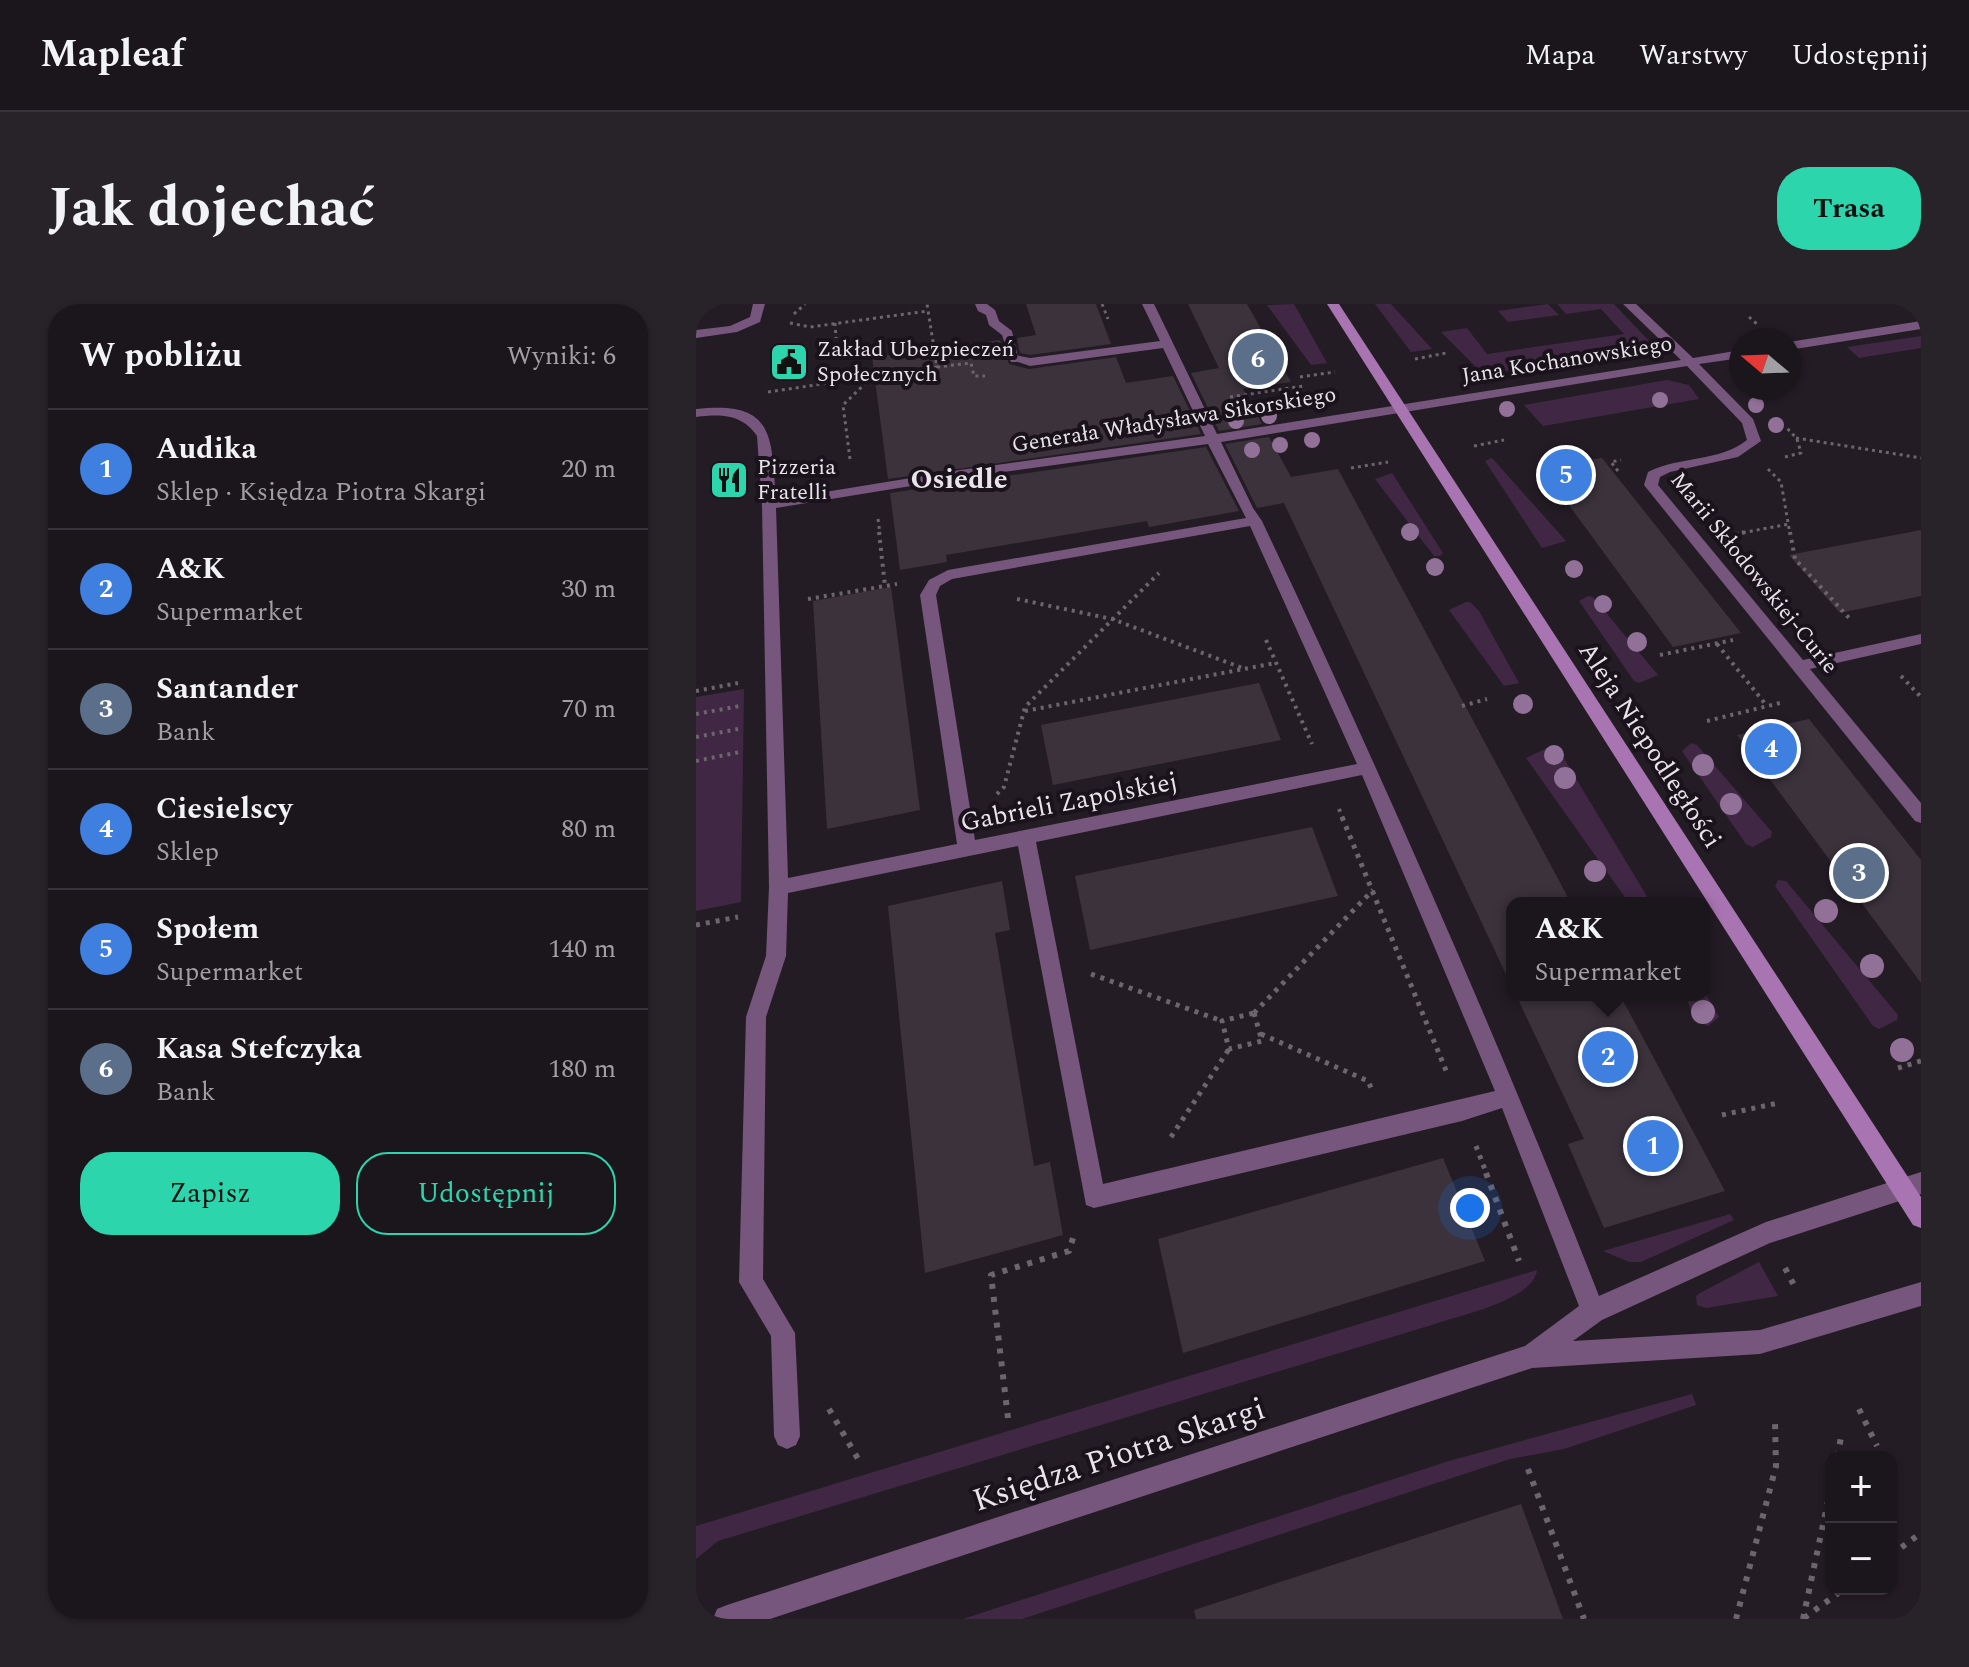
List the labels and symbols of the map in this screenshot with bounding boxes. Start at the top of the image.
street label: Jana Kochanowskiego [1459,327,1675,393]
north arrow [1729,328,1801,400]
pin: 6 [1232,329,1284,389]
place label: Zakład Ubezpieczeń Społecznych [817,333,1014,391]
public building icon: Zakład Ubezpieczeń Społecznych [768,341,810,383]
street label: Generała Władysława Sikorskiego [1009,378,1339,462]
pin: 5 [1540,445,1592,505]
place label: Pizzeria Fratelli [757,451,836,509]
district label: Osiedle [910,458,1008,501]
restaurant icon: Pizzeria Fratelli [708,459,750,501]
street label: Marii Skłodowskiej-Curie [1662,465,1846,681]
street label: Aleja Niepodległości [1568,634,1732,856]
pin: 4 [1745,719,1797,779]
street label: Gabrieli Zapolskiej [957,761,1181,843]
pin: 3 [1833,843,1885,903]
pin: 2 [1582,1027,1634,1087]
pin: 1 [1627,1116,1679,1176]
your location [1450,1188,1490,1228]
street label: Księdza Piotra Skargi [966,1385,1272,1525]

